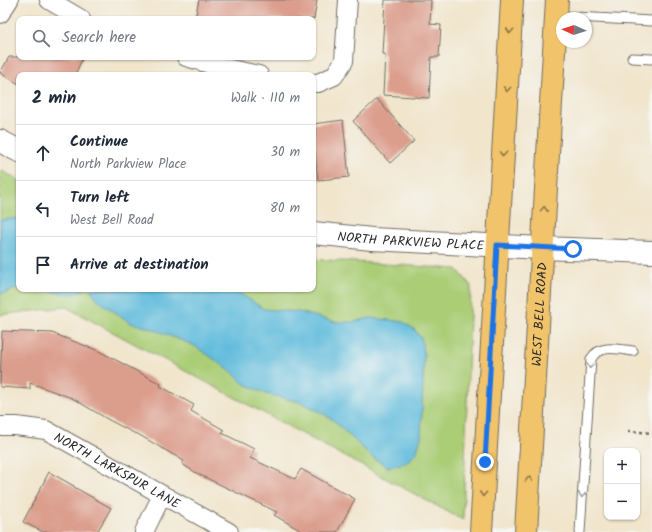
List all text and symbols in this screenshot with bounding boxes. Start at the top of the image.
north arrow [556,12,592,48]
search box [16,16,316,60]
text: Search here [62,26,136,50]
icon: search [30,27,52,49]
one-way arrow [506,28,514,34]
text: 2 min [32,85,76,112]
one-way arrow [502,86,511,92]
text: Walk · 110 m [231,88,300,109]
text: Continue [70,130,128,154]
icon: ahead [32,142,54,164]
text: 30 m [271,142,300,163]
one-way arrow [498,151,507,157]
text: North Parkview Place [70,154,186,175]
text: Turn left [70,186,130,210]
icon: left [32,198,54,220]
text: 80 m [270,198,300,219]
one-way arrow [540,206,549,212]
text: West Bell Road [70,210,154,231]
street label: NORTH PARKVIEW PLACE [336,227,485,257]
route start [564,240,582,258]
text: Arrive at destination [70,253,209,277]
icon: arrive [32,254,54,276]
street label: WEST BELL ROAD [527,262,554,367]
one-way arrow [586,363,595,369]
street label: NORTH LARKSPUR LANE [50,427,184,515]
map controls [604,448,640,520]
button: + [604,448,640,484]
route end [476,453,494,471]
one-way arrow [524,476,533,482]
button: − [604,484,640,520]
one-way arrow [479,491,487,497]
one-way arrow [578,492,587,498]

